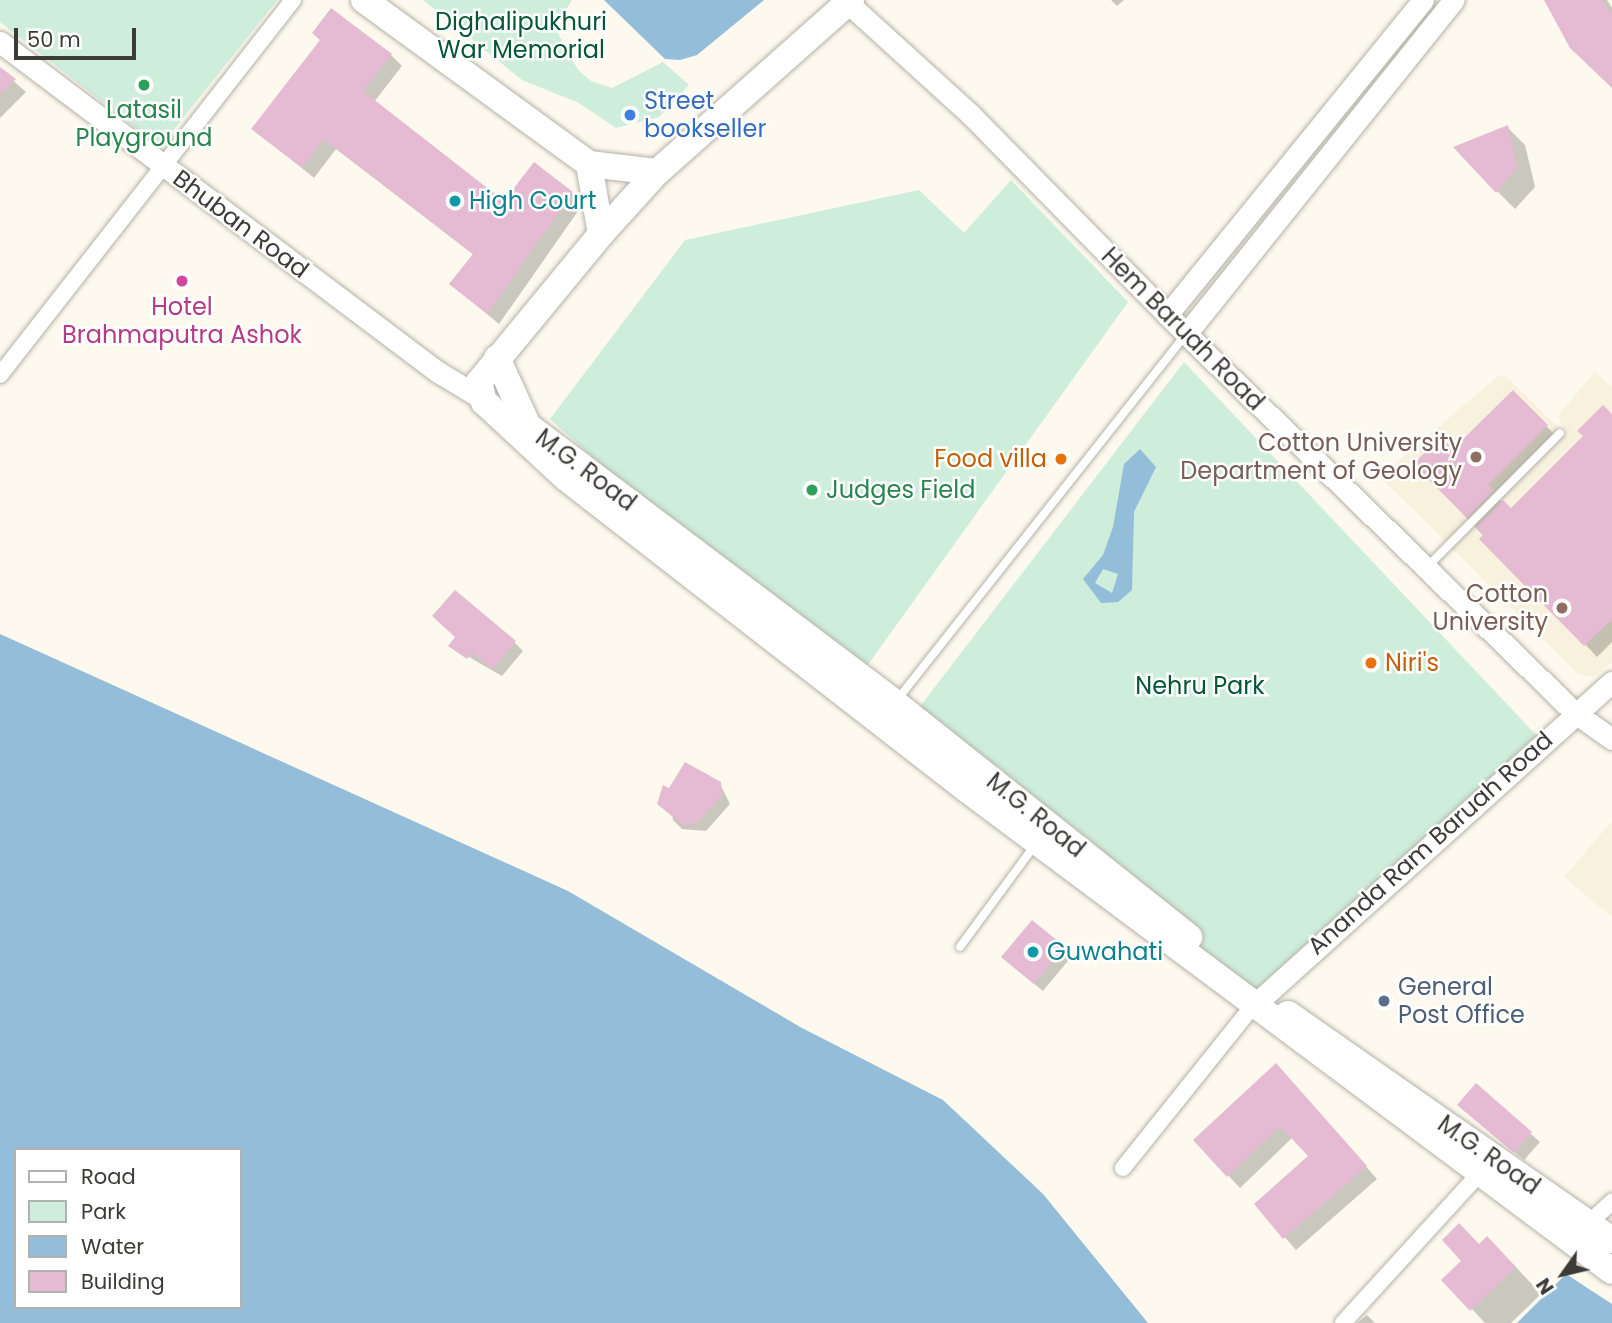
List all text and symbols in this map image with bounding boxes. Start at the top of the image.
park label: Dighalipukhuri War Memorial [435,8,607,64]
scale bar [18,14,140,58]
text: 50 m [27,25,81,54]
marker: Latasil Playground [136,77,152,93]
place label: Street bookseller [644,87,766,143]
place label: Latasil Playground [75,96,213,152]
marker: Street bookseller [622,107,638,123]
street label: Bhuban Road [168,164,314,284]
place label: High Court [469,187,596,215]
marker: High Court [447,193,463,209]
street label: Hem Baruah Road [1096,242,1270,416]
marker: Hotel Brahmaputra Ashok [174,273,190,289]
place label: Hotel Brahmaputra Ashok [62,293,302,349]
street label: M.G. Road [530,423,642,517]
place label: Cotton University Department of Geology [1180,429,1462,485]
place label: Food villa [934,445,1047,473]
marker: Cotton University Department of Geology [1468,449,1484,465]
marker: Food villa [1053,451,1069,467]
place label: Judges Field [826,476,975,504]
marker: Judges Field [804,482,820,498]
place label: Cotton University [1433,580,1548,636]
marker: Cotton University [1554,600,1570,616]
place label: Niri's [1385,649,1439,677]
marker: Niri's [1363,655,1379,671]
park label: Nehru Park [1135,672,1265,700]
street label: Ananda Ram Baruah Road [1302,725,1558,961]
street label: M.G. Road [981,767,1091,863]
place label: Guwahati [1047,938,1163,966]
marker: Guwahati [1025,944,1041,960]
place label: General Post Office [1398,973,1525,1029]
marker: General Post Office [1376,993,1392,1009]
street label: M.G. Road [1432,1109,1546,1201]
legend [14,1148,242,1309]
text: Road [81,1162,136,1191]
text: Park [81,1197,126,1226]
text: Water [81,1232,144,1261]
north arrow [1528,1239,1598,1309]
text: Building [81,1267,165,1296]
text: N [1530,1273,1560,1300]

